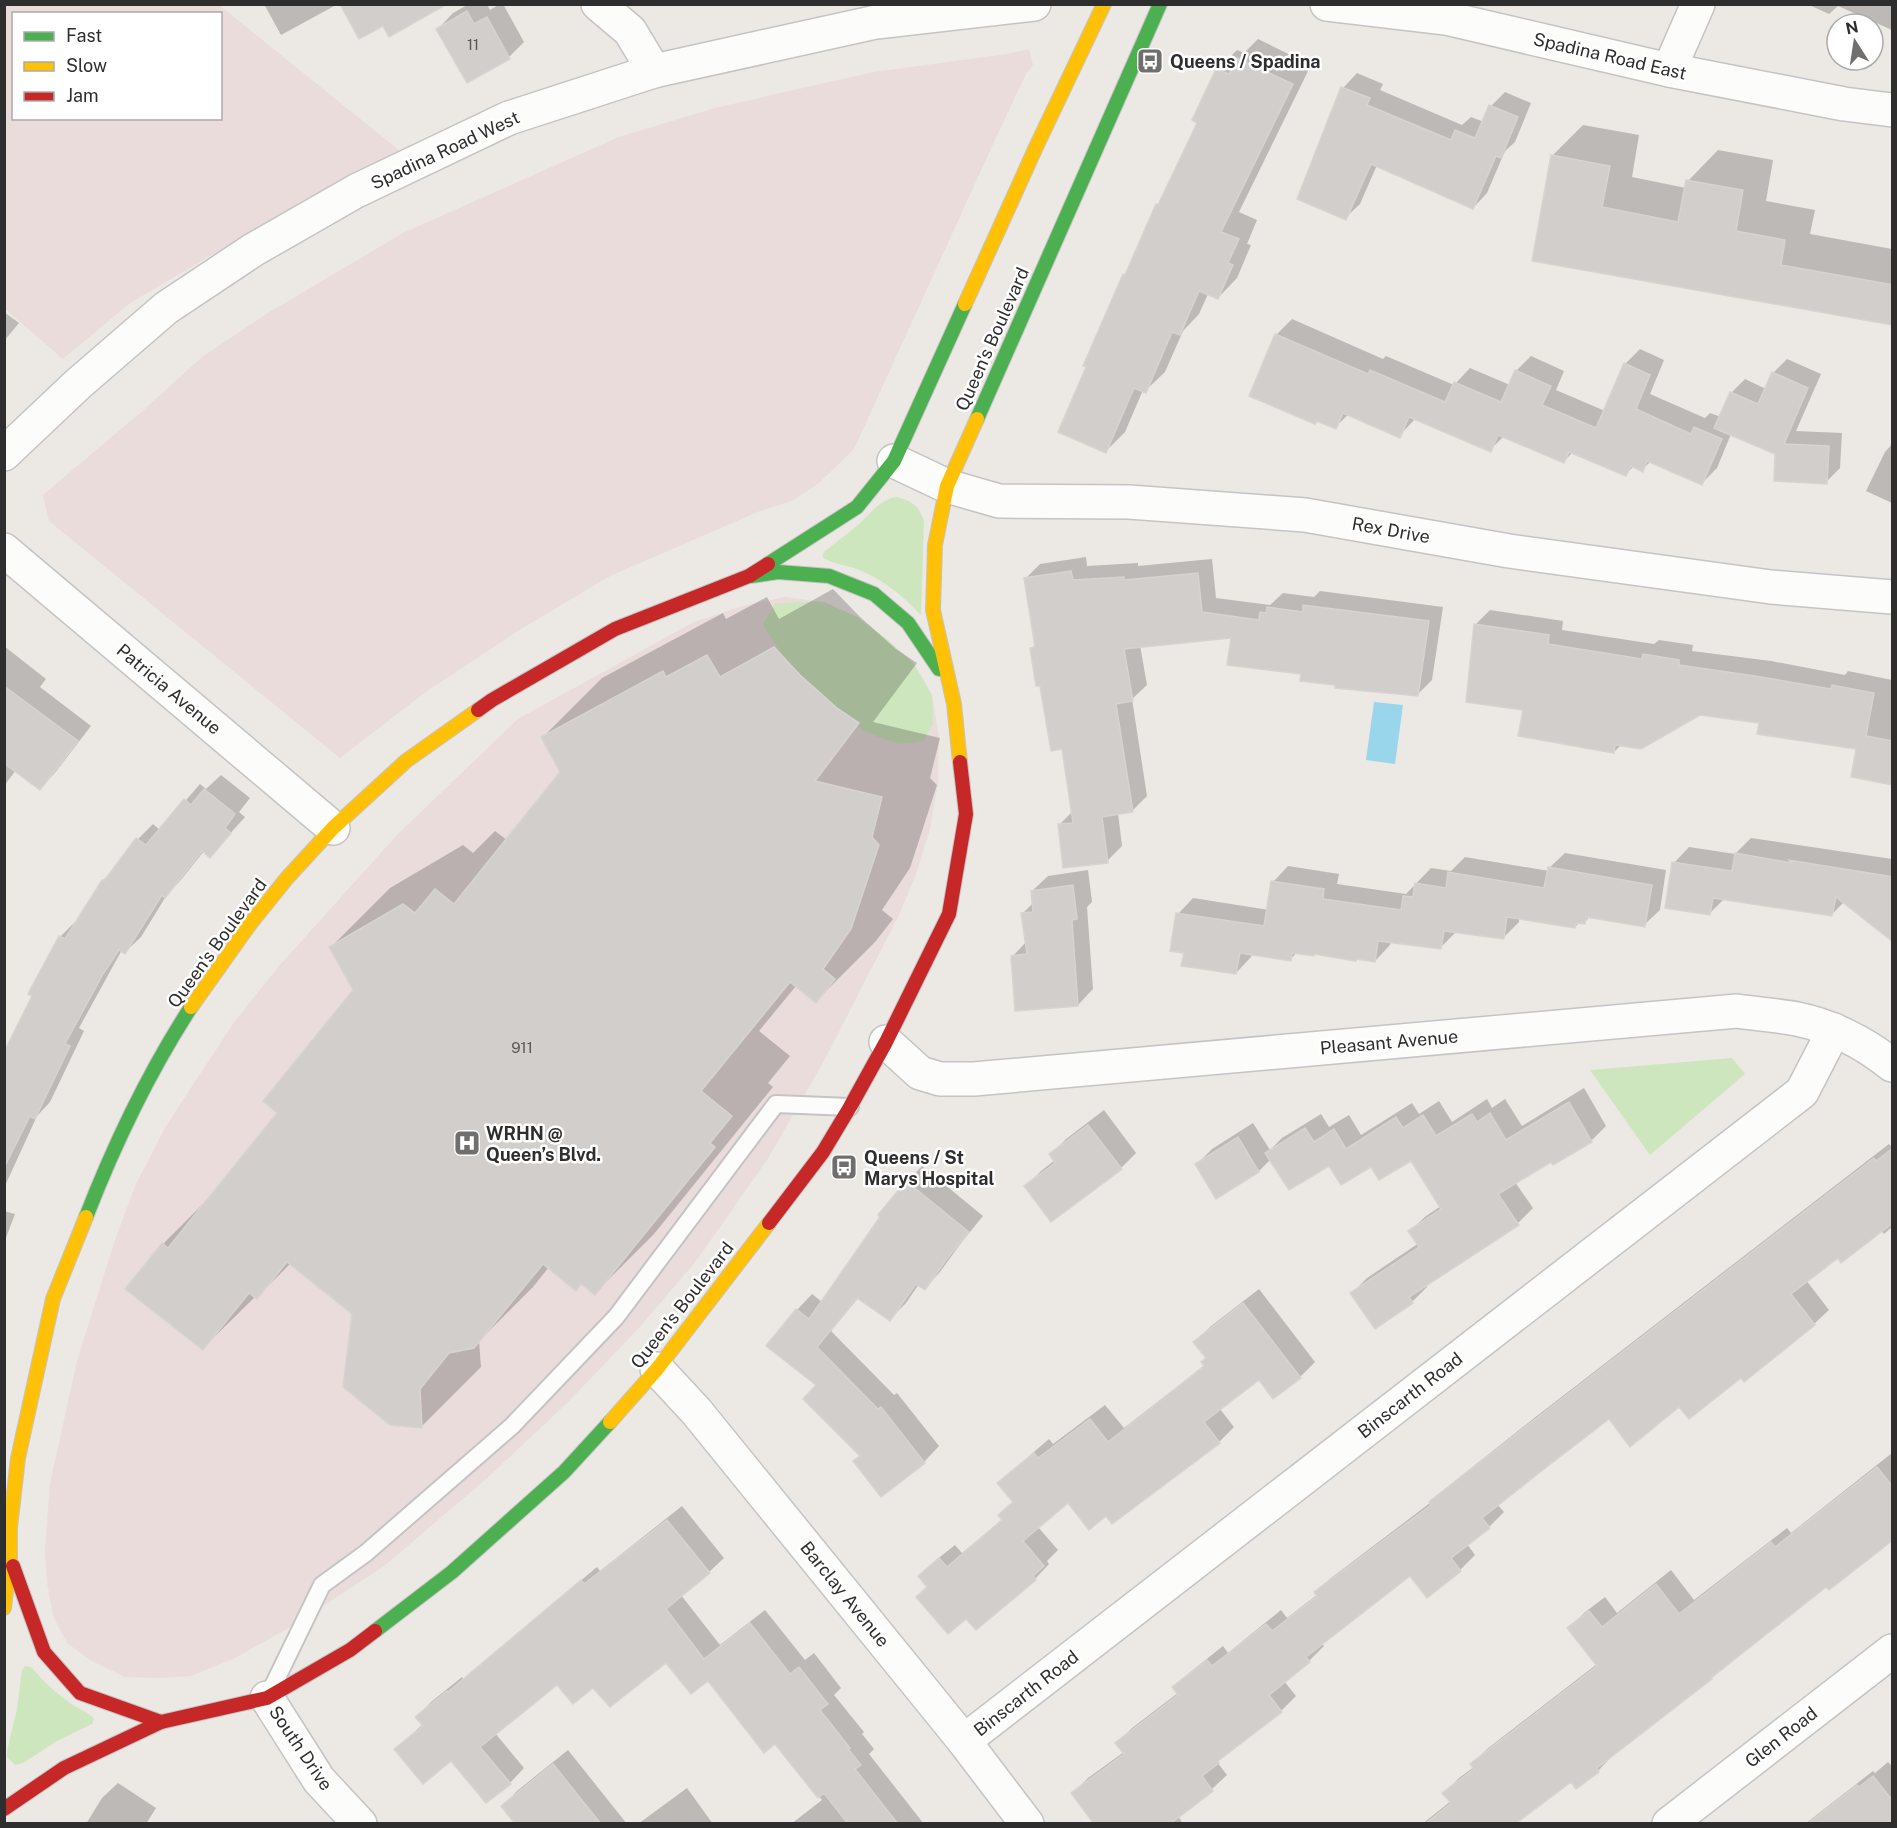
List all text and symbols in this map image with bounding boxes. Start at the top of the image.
legend [12,12,222,120]
north arrow [1825,12,1885,72]
text: N [1844,17,1860,38]
text: Fast [66,25,102,46]
street label: Spadina Road East [1531,28,1689,84]
house number: 11 [467,36,479,53]
bus stop icon: Queens / Spadina [1135,46,1165,76]
place label: Queens / Spadina [1170,51,1321,72]
text: Slow [66,55,107,76]
text: Jam [66,85,99,106]
street label: Spadina Road West [367,106,523,194]
street label: Queen's Boulevard [951,264,1033,414]
street label: Rex Drive [1350,513,1432,547]
street label: Patricia Avenue [113,639,225,739]
street label: Queen's Boulevard [163,874,271,1012]
street label: Pleasant Avenue [1319,1025,1459,1059]
house number: 911 [511,1039,533,1056]
place label: WRHN @ Queen’s Blvd. [486,1123,601,1165]
hospital icon: WRHN @ Queen’s Blvd. [452,1128,482,1158]
place label: Queens / St Marys Hospital [864,1147,994,1189]
bus stop icon: Queens / St Marys Hospital [829,1152,859,1182]
street label: Queen's Boulevard [626,1238,738,1372]
street label: Binscarth Road [1354,1348,1466,1442]
street label: Barclay Avenue [796,1537,894,1651]
street label: Binscarth Road [970,1646,1082,1740]
street label: South Drive [265,1702,337,1794]
street label: Glen Road [1741,1702,1821,1772]

